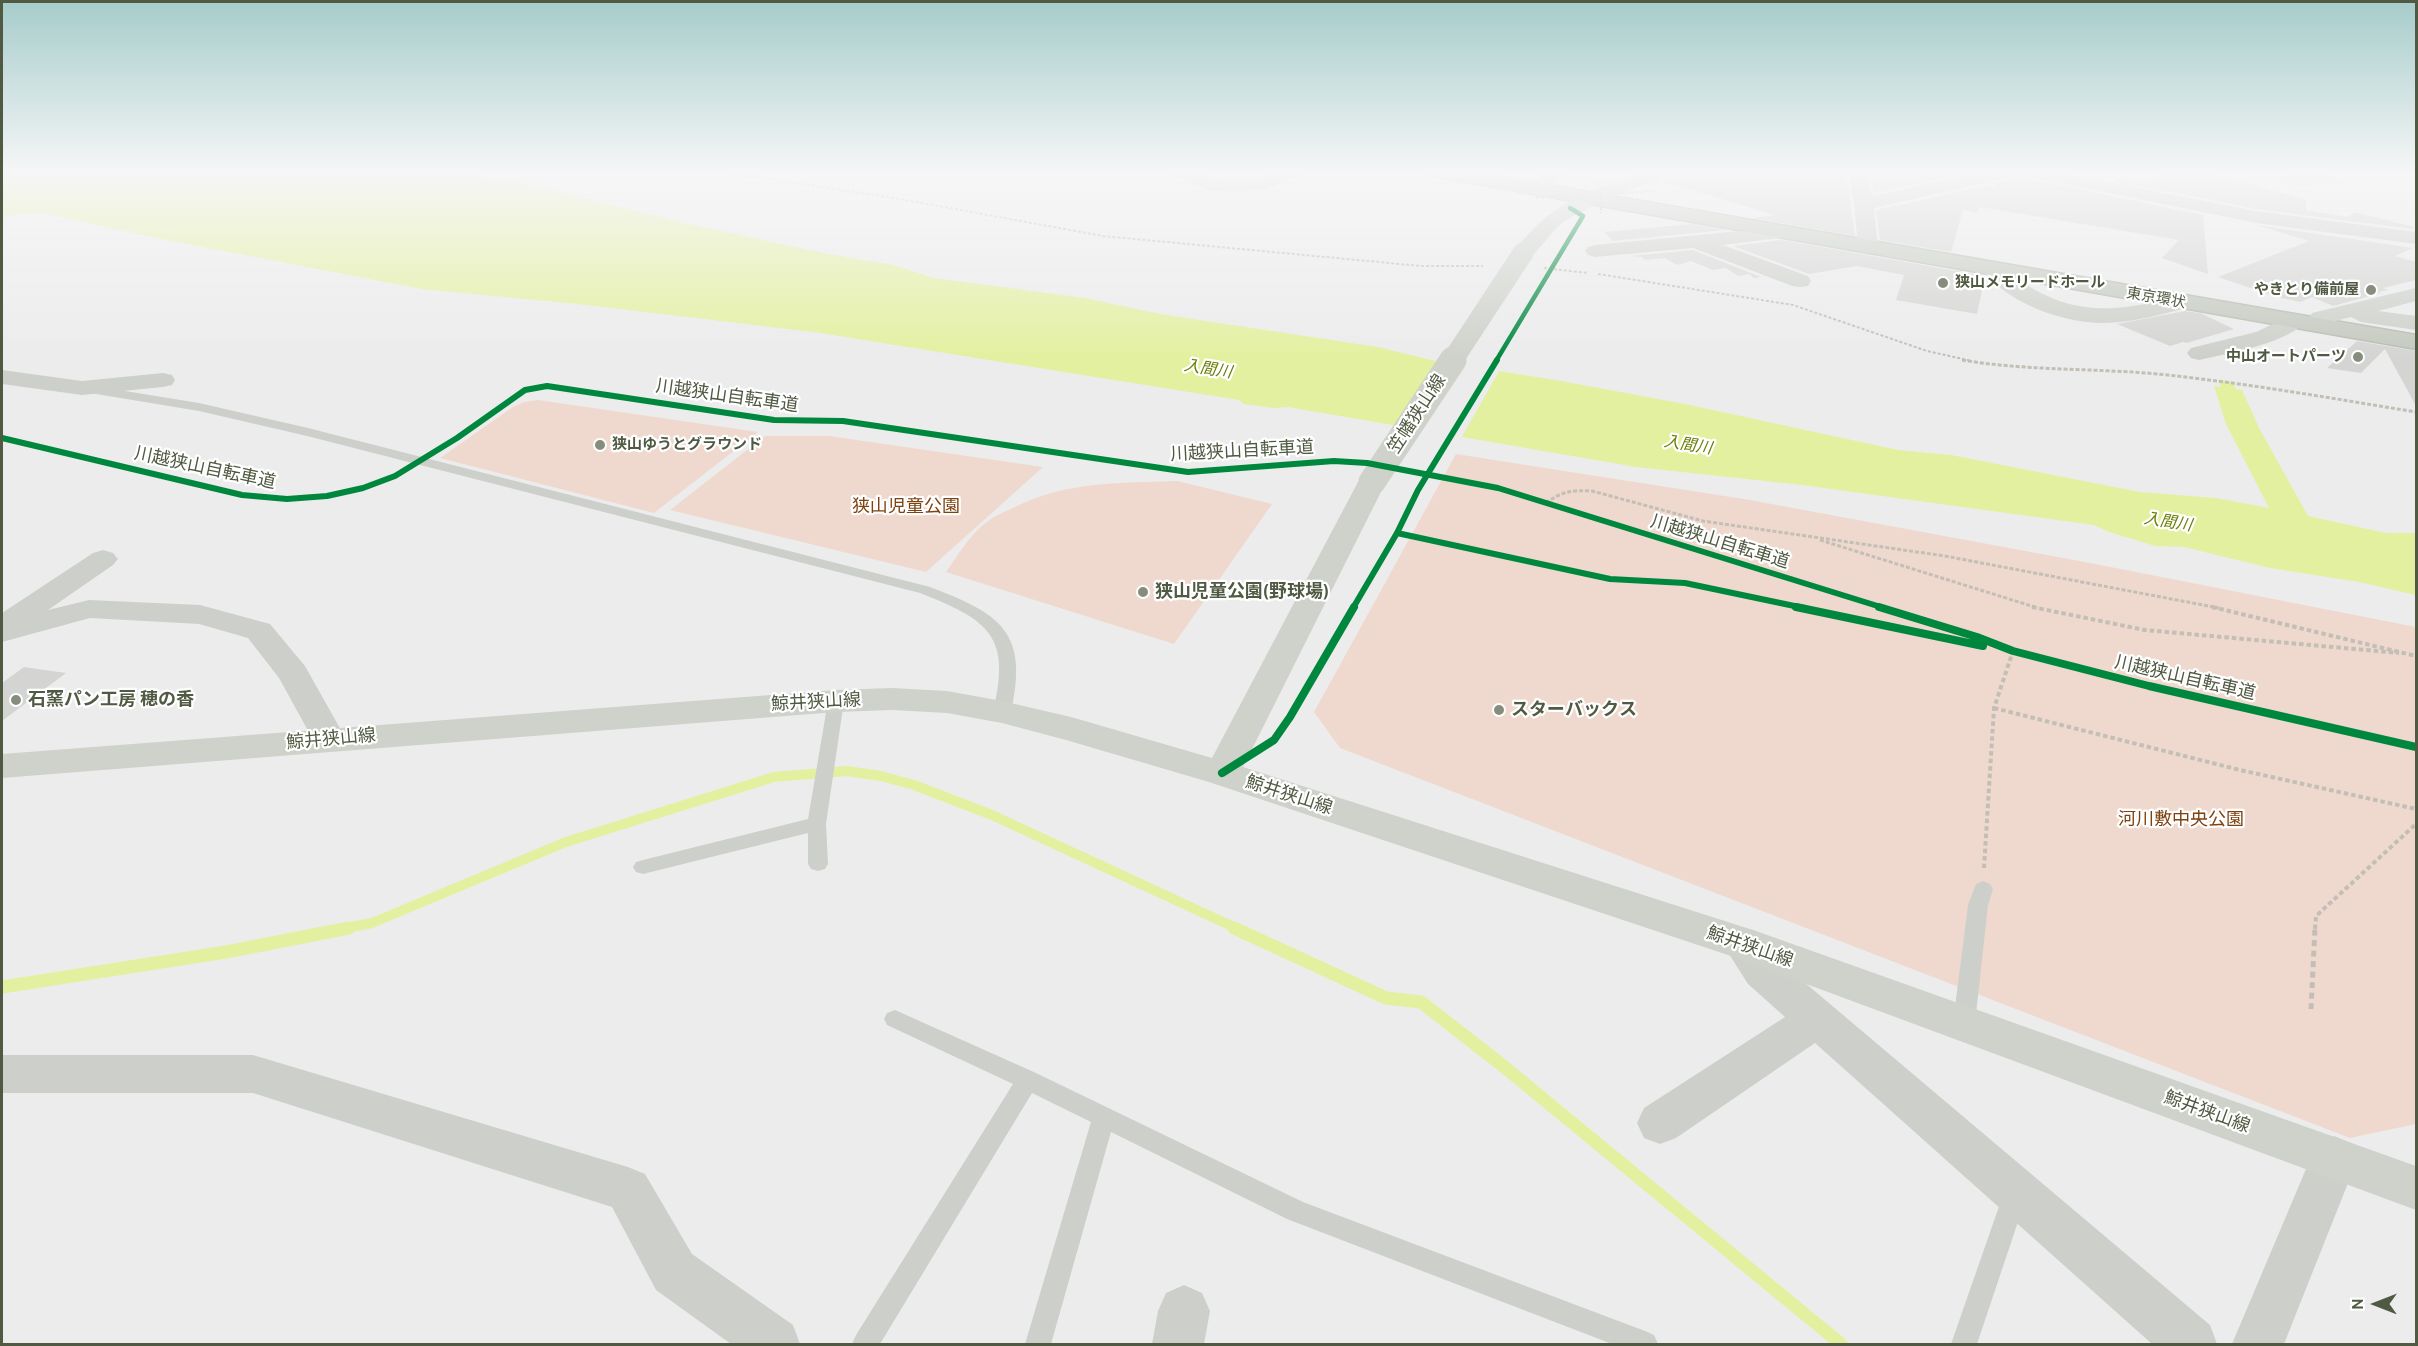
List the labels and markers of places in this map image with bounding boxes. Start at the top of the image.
place label: 狭山メモリードホール [1955,274,2105,292]
marker: 狭山メモリードホール [1936,276,1950,290]
place label: やきとり備前屋 [2254,281,2359,299]
marker: やきとり備前屋 [2364,283,2378,297]
place label: 中山オートパーツ [2226,348,2346,366]
marker: 中山オートパーツ [2351,350,2365,364]
place label: 狭山ゆうとグラウンド [612,436,762,454]
marker: 狭山ゆうとグラウンド [593,438,607,452]
place label: 狭山児童公園(野球場) [1155,581,1329,603]
marker: 狭山児童公園(野球場) [1136,585,1150,599]
place label: 石窯パン工房 穂の香 [28,689,194,711]
marker: 石窯パン工房 穂の香 [9,693,23,707]
place label: スターバックス [1511,699,1637,721]
marker: スターバックス [1492,703,1506,717]

